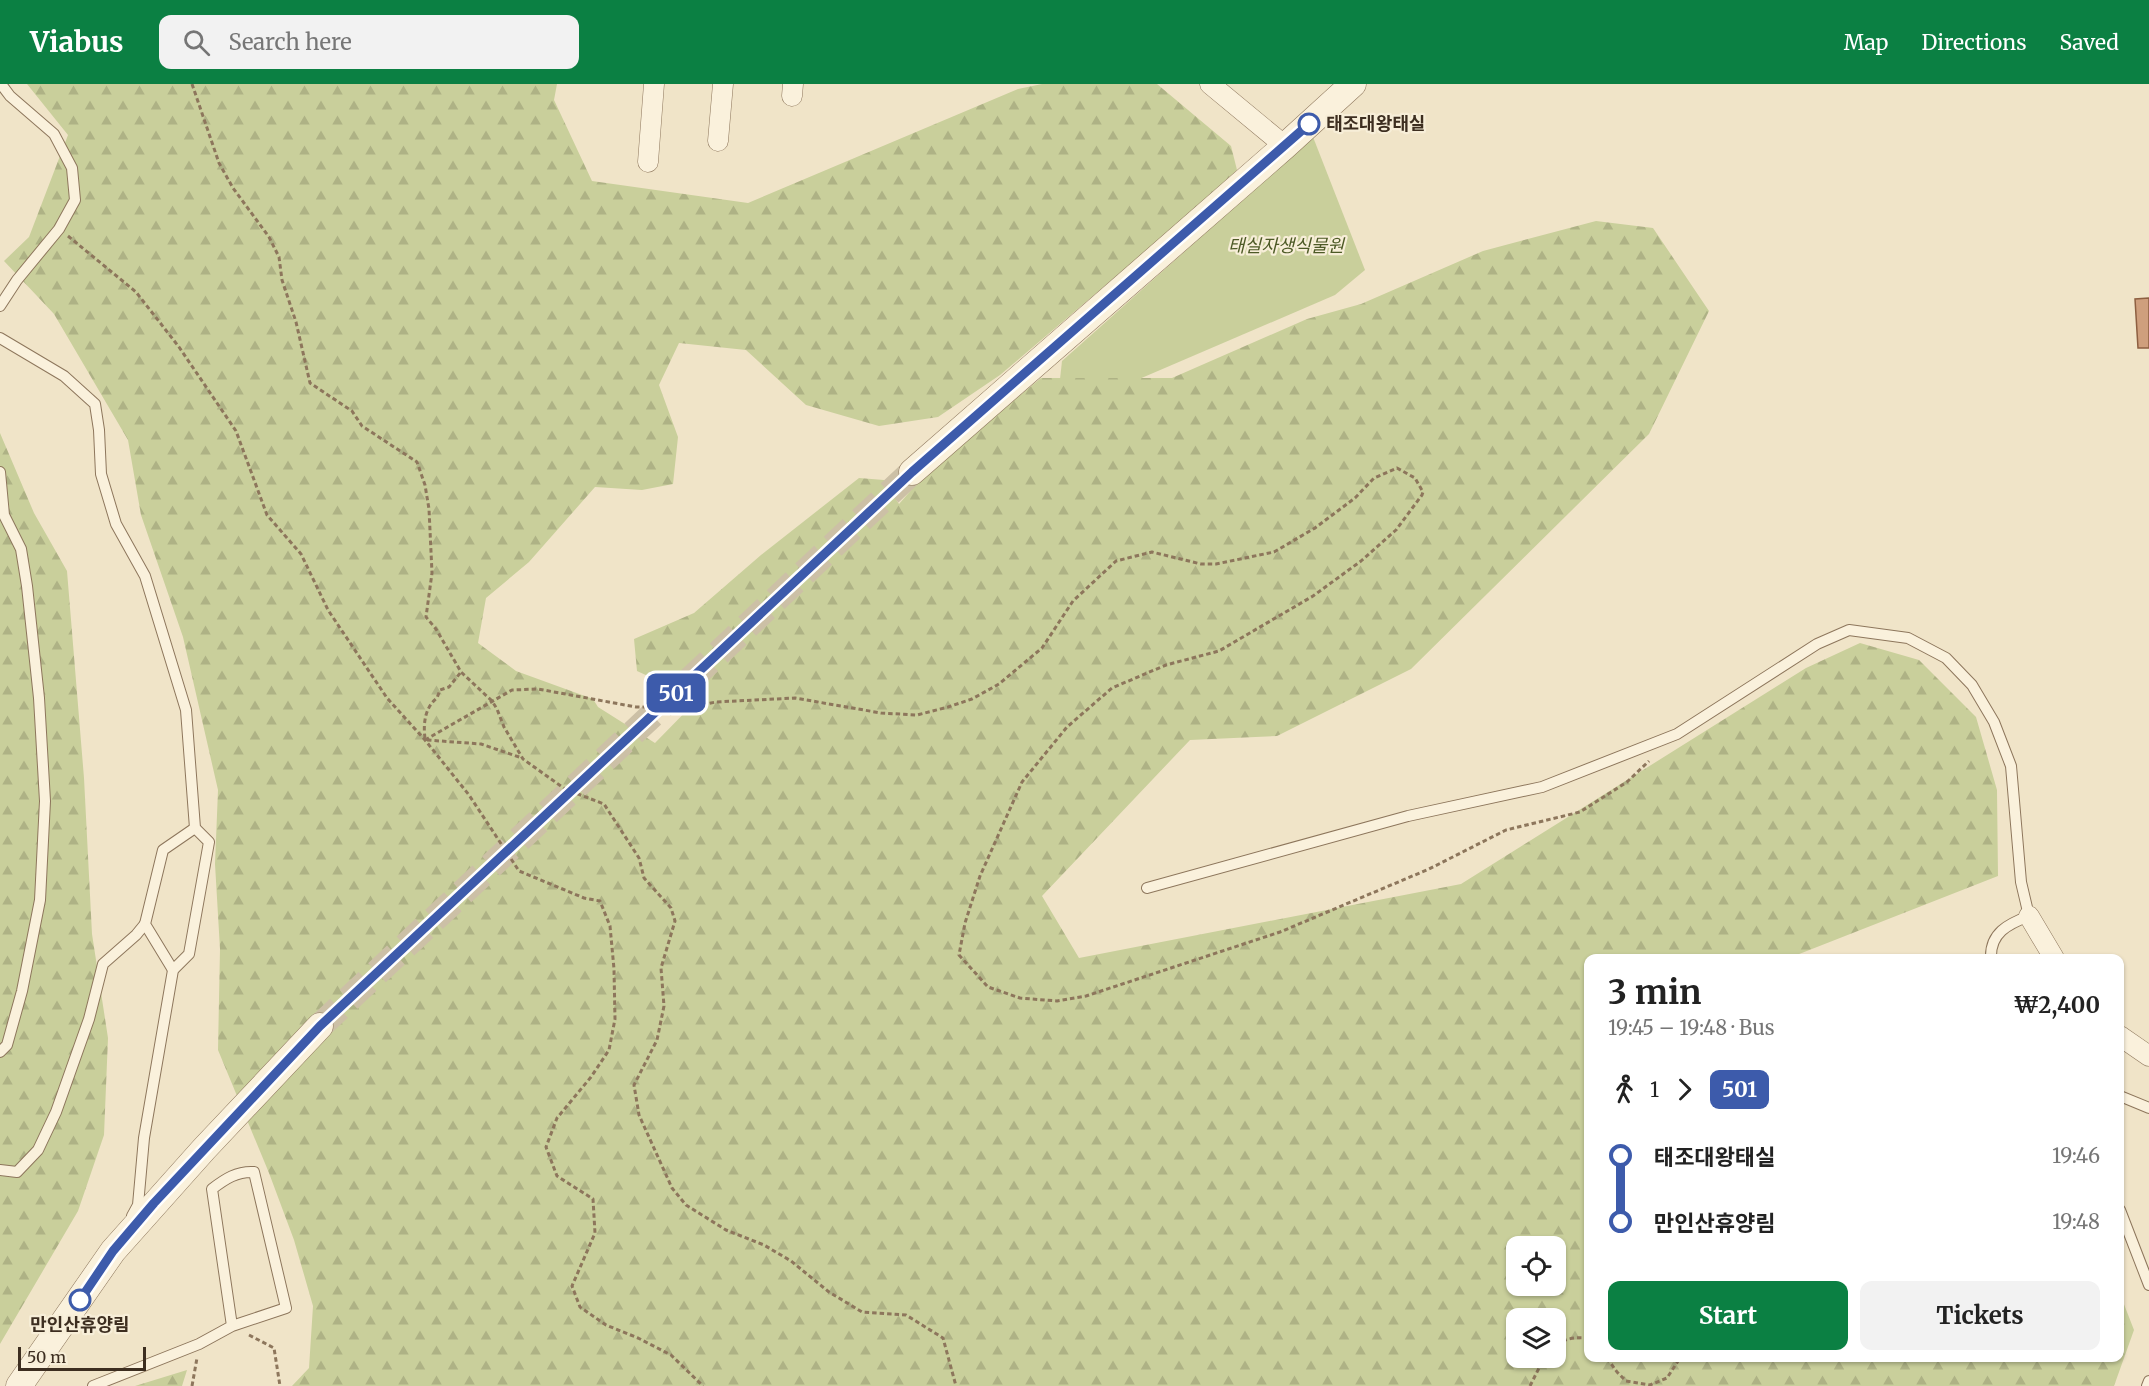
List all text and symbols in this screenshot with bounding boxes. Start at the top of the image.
search box [159,15,579,69]
text: Viabus [30,24,123,60]
icon: search [180,26,213,59]
text: Search here [228,28,352,56]
text: Map [1844,29,1888,56]
text: Directions [1921,29,2026,56]
text: Saved [2059,29,2119,56]
place label: 태조대왕태실 [1326,112,1425,135]
marker: 태조대왕태실 [1298,113,1320,135]
park label: 태실자생식물원 [1228,234,1345,257]
line badge: 501 [642,674,710,712]
text: 501 [659,680,693,707]
text: 3 min [1608,972,1701,1013]
text: ₩2,400 [2014,991,2100,1019]
text: 19:45 – 19:48 · Bus [1608,1015,1775,1040]
icon: walk [1608,1073,1641,1106]
icon: forward [1668,1073,1701,1106]
text: 501 [1722,1076,1757,1103]
text: 1 [1650,1077,1659,1102]
text: 태조대왕태실 [1654,1143,1775,1171]
text: 19:46 [2052,1143,2100,1168]
text: 만인산휴양림 [1654,1209,1775,1237]
text: 19:48 [2052,1209,2100,1234]
map controls [1506,1236,1566,1368]
button: locate [1506,1236,1566,1296]
button: Start [1608,1281,1848,1350]
button: Tickets [1860,1281,2100,1350]
marker: 만인산휴양림 [69,1289,91,1311]
button: layers [1506,1308,1566,1368]
place label: 만인산휴양림 [30,1313,130,1336]
scale bar [18,1344,146,1372]
text: 50 m [27,1347,66,1367]

